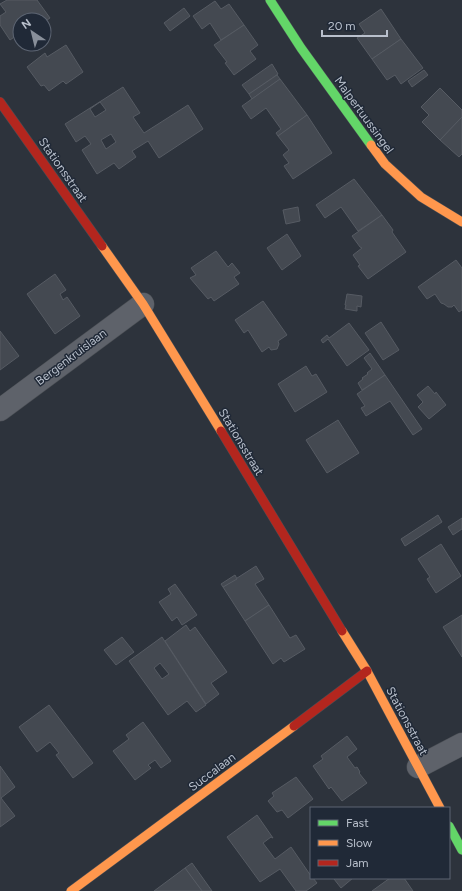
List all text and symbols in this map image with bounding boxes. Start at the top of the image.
north arrow [12,12,52,52]
scale bar [322,12,387,38]
text: N [19,16,34,32]
text: 20 m [328,19,356,33]
street label: Malpertuussingel [331,74,397,156]
street label: Stationsstraat [36,135,91,205]
street label: Bergenkruislaan [33,326,109,388]
street label: Stationsstraat [216,406,267,478]
street label: Stationsstraat [383,684,431,758]
street label: Succalaan [186,750,238,794]
legend [310,807,450,879]
text: Fast [346,816,369,830]
text: Slow [346,836,373,850]
text: Jam [346,856,369,870]

